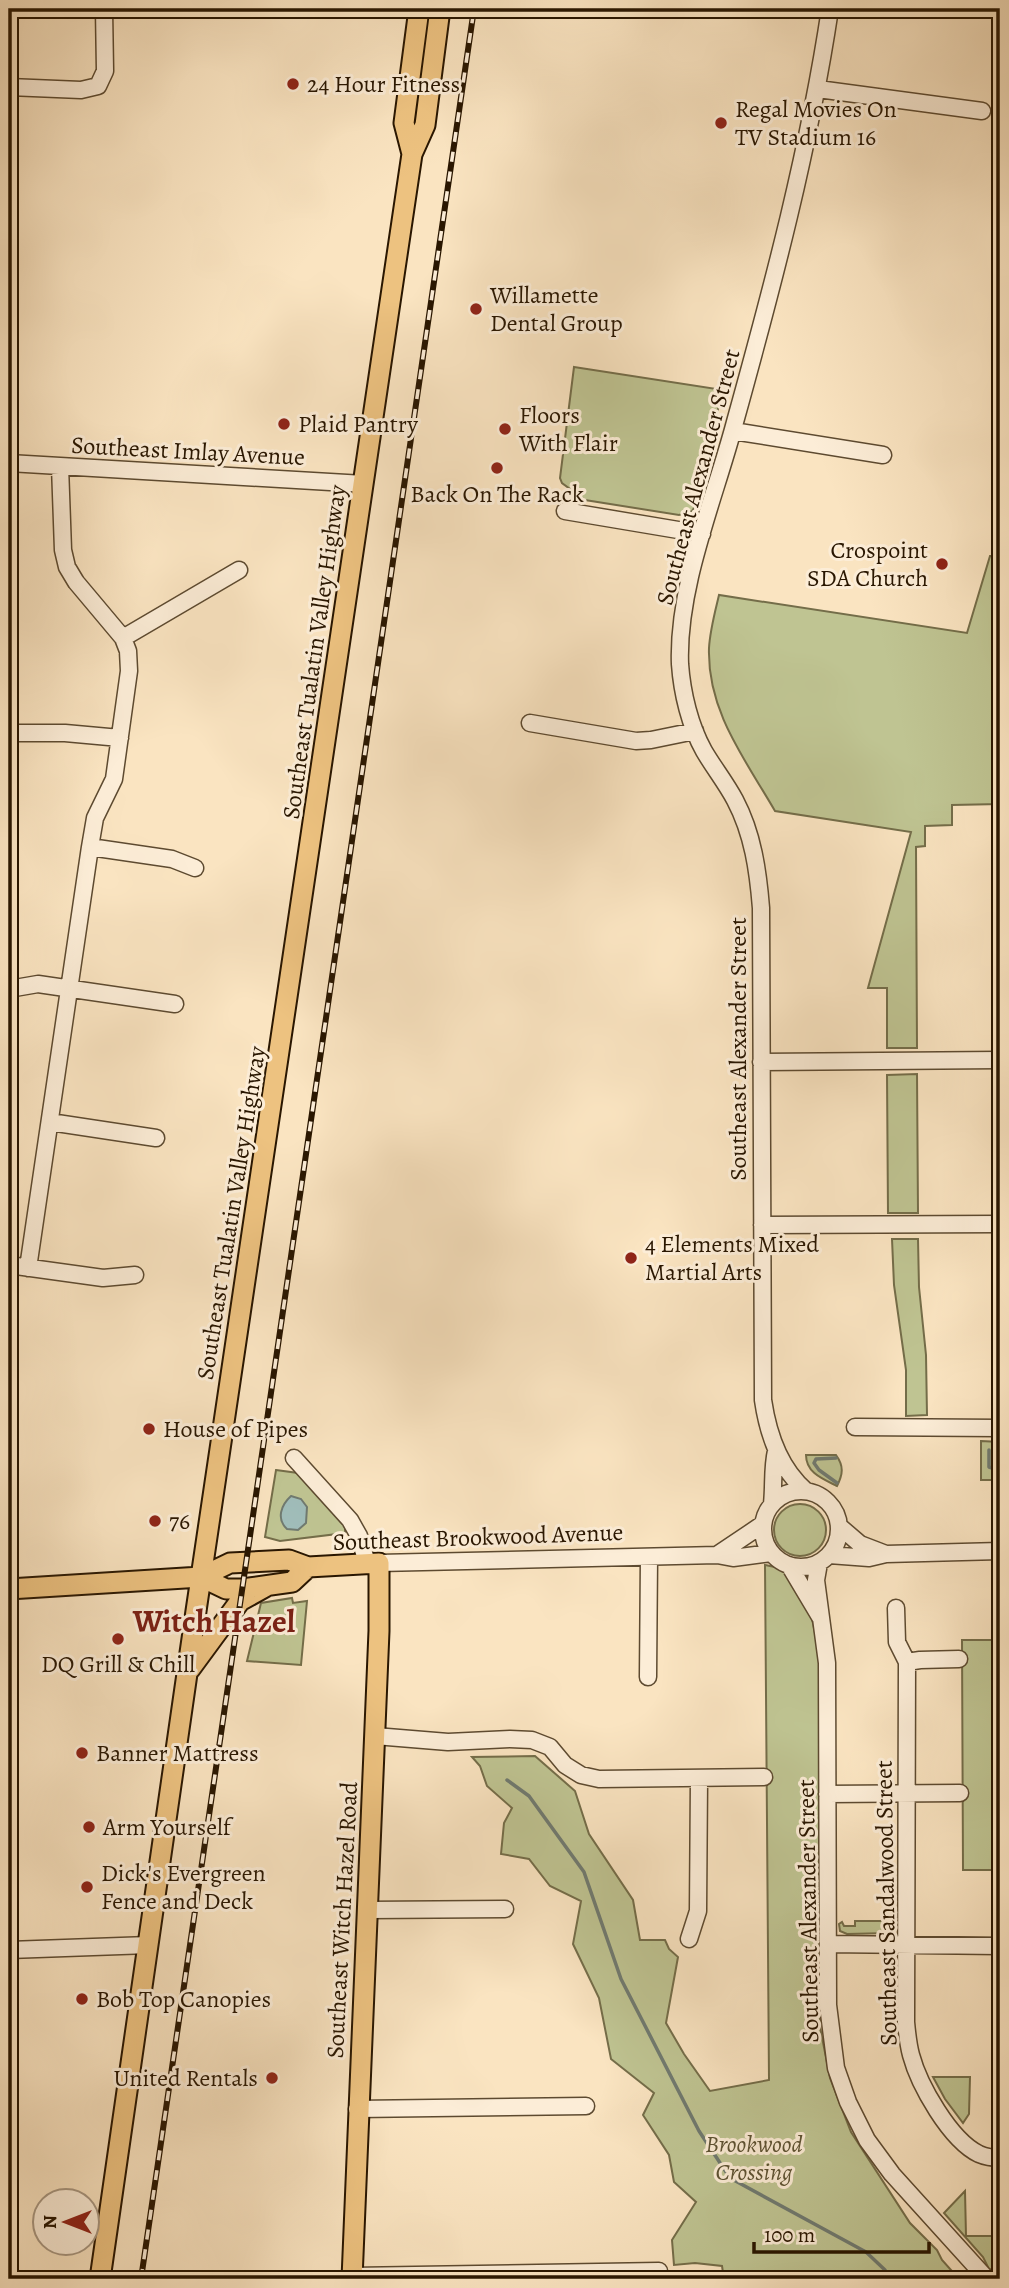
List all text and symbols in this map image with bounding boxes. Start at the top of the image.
place label: 24 Hour Fitness [307,68,460,100]
marker: 24 Hour Fitness [285,76,301,92]
place label: Regal Movies On TV Stadium 16 [735,93,897,153]
marker: Regal Movies On TV Stadium 16 [713,115,729,131]
place label: Willamette Dental Group [489,279,623,339]
marker: Willamette Dental Group [468,301,484,317]
street label: Southeast Alexander Street [648,345,748,608]
place label: Floors With Flair [518,399,618,459]
place label: Plaid Pantry [298,408,418,440]
marker: Plaid Pantry [276,416,292,432]
marker: Floors With Flair [497,421,513,437]
street label: Southeast Imlay Avenue [70,429,306,473]
marker: Back On The Rack [489,460,505,476]
place label: Back On The Rack [410,478,584,510]
street label: Southeast Tualatin Valley Highway [275,483,353,821]
place label: Crospoint SDA Church [807,534,928,594]
marker: Crospoint SDA Church [934,556,950,572]
street label: Southeast Alexander Street [722,917,754,1181]
street label: Southeast Tualatin Valley Highway [189,1044,273,1382]
place label: 4 Elements Mixed Martial Arts [645,1228,819,1288]
marker: 4 Elements Mixed Martial Arts [623,1250,639,1266]
place label: House of Pipes [163,1413,308,1445]
marker: House of Pipes [141,1421,157,1437]
place label: 76 [169,1505,190,1537]
marker: 76 [147,1513,163,1529]
street label: Southeast Brookwood Avenue [332,1516,624,1558]
district label: Witch Hazel [132,1599,296,1643]
marker: DQ Grill & Chill [110,1631,126,1647]
place label: DQ Grill & Chill [41,1648,195,1680]
place label: Banner Mattress [96,1737,259,1769]
marker: Banner Mattress [74,1745,90,1761]
street label: Southeast Sandalwood Street [868,1760,904,2046]
street label: Southeast Alexander Street [790,1779,826,2043]
street label: Southeast Witch Hazel Road [319,1781,365,2059]
place label: Arm Yourself [102,1811,234,1843]
marker: Arm Yourself [81,1819,97,1835]
place label: Dick's Evergreen Fence and Deck [101,1857,266,1917]
marker: Dick's Evergreen Fence and Deck [79,1879,95,1895]
place label: Bob Top Canopies [96,1983,271,2015]
marker: Bob Top Canopies [74,1991,90,2007]
place label: United Rentals [113,2062,258,2094]
marker: United Rentals [264,2070,280,2086]
park label: Brookwood Crossing [705,2128,803,2188]
north arrow [32,2186,102,2256]
scale bar [754,2211,928,2255]
text: N [37,2215,63,2229]
text: 100 m [764,2221,815,2249]

